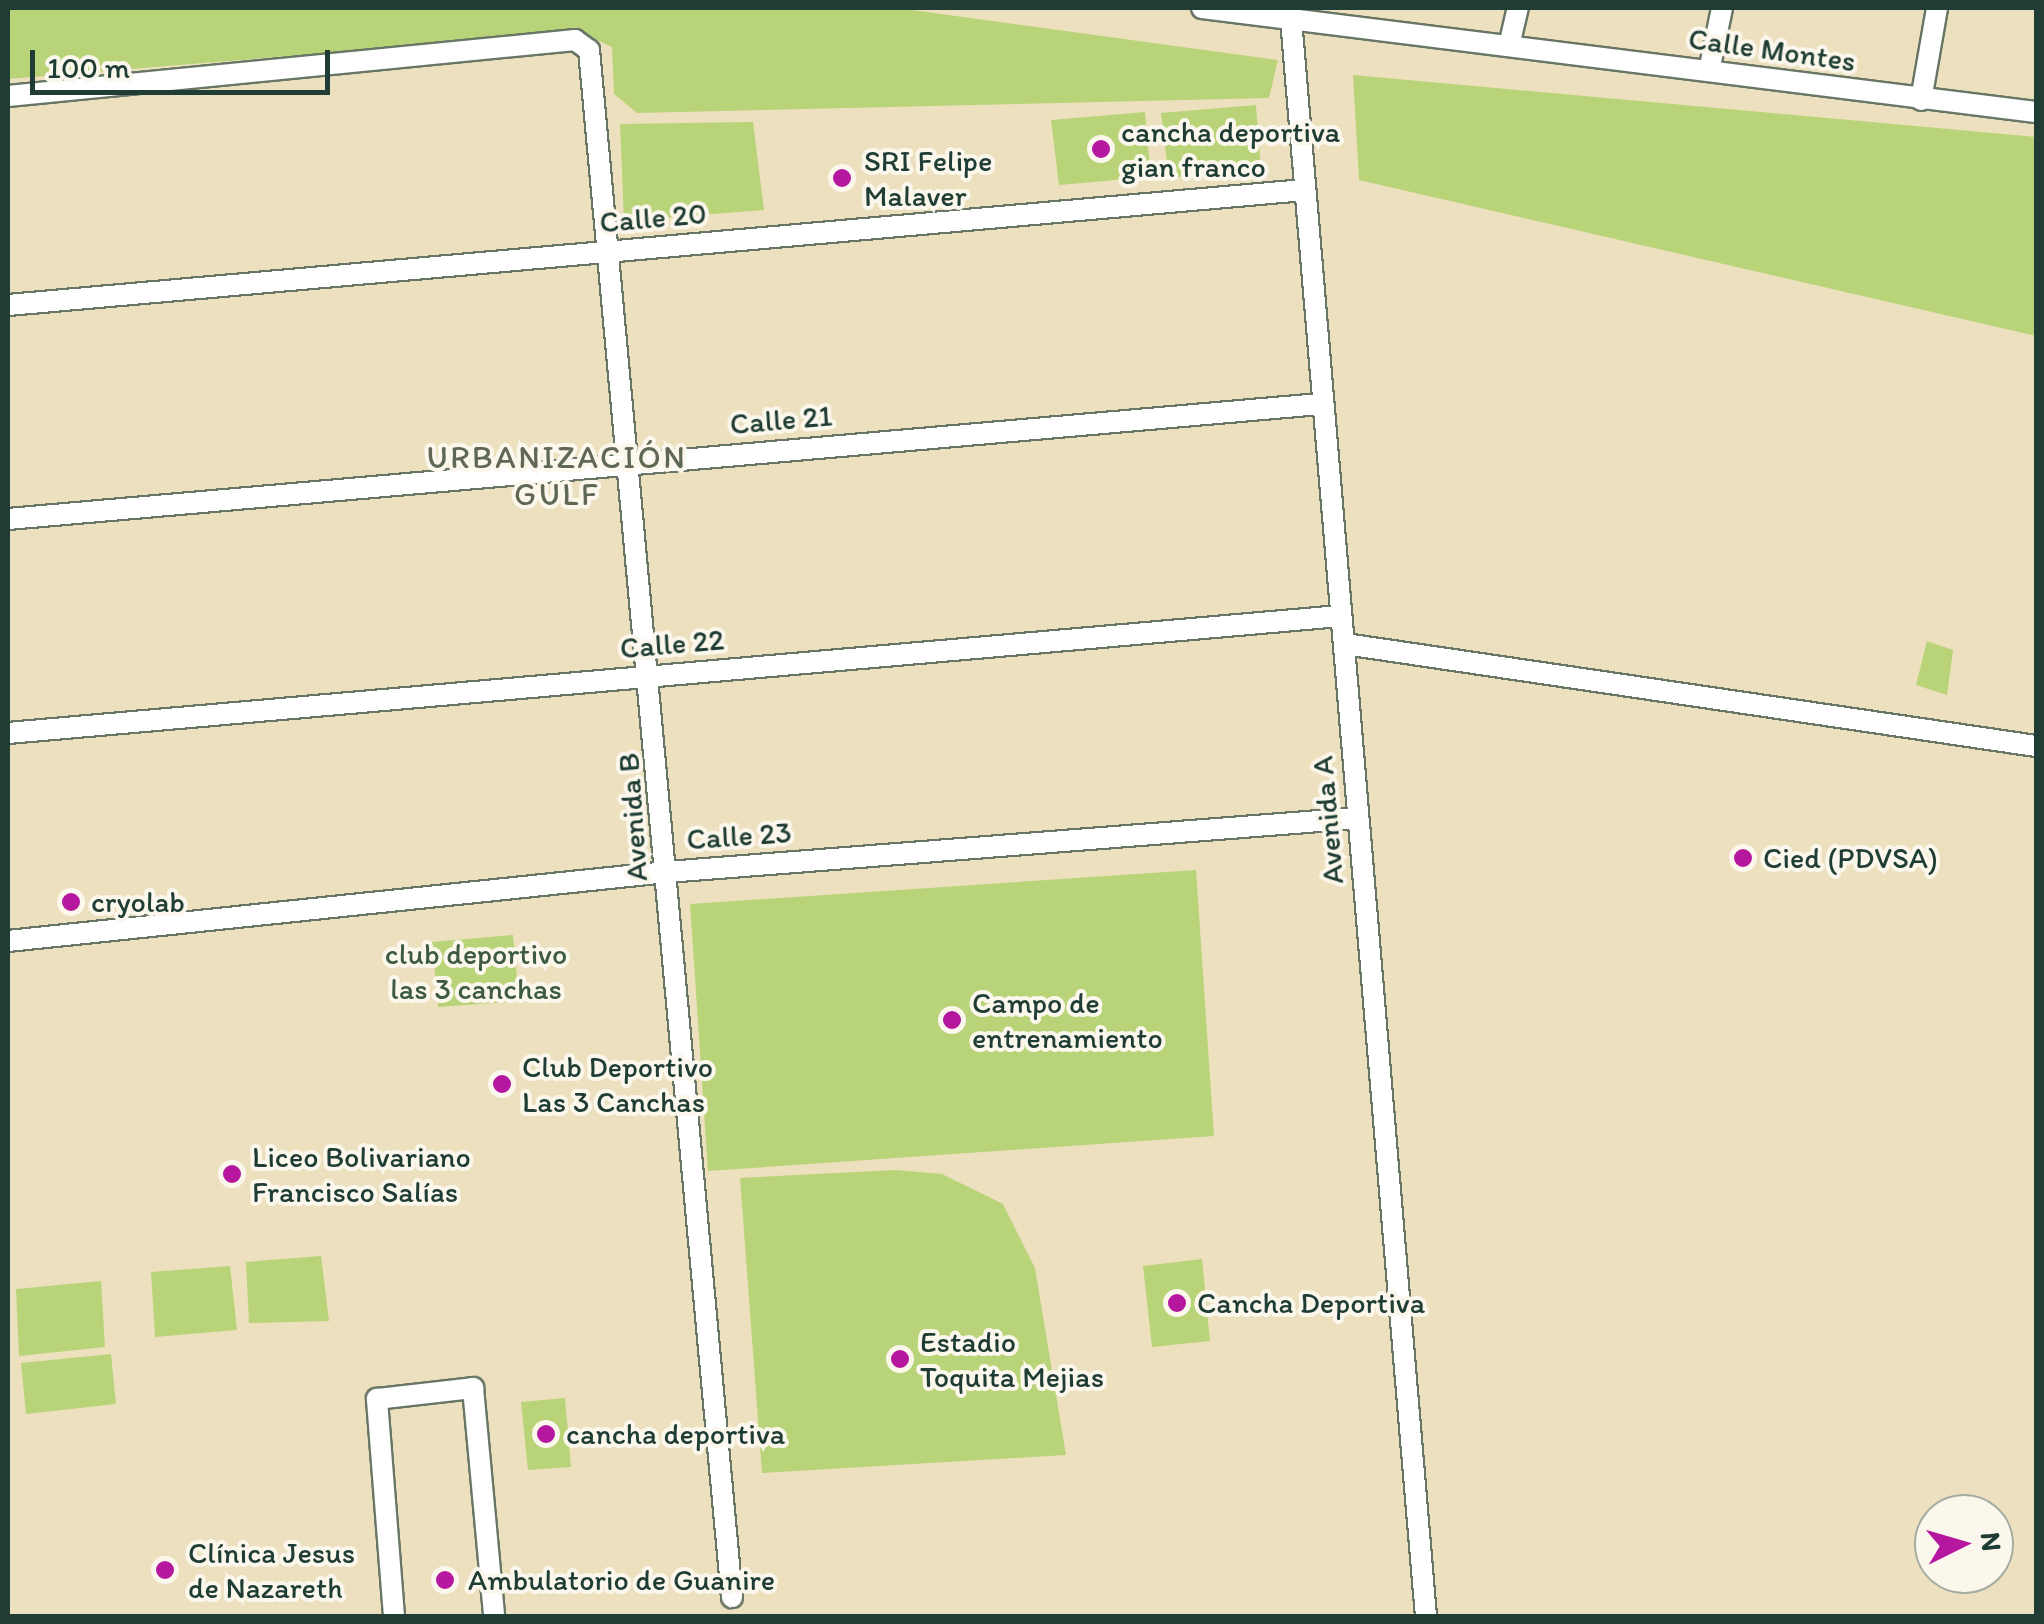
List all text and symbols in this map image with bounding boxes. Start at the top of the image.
street label: Calle Montes [1686,21,1858,79]
scale bar [35,30,335,92]
text: 100 m [47,49,130,86]
place label: cancha deportiva gian franco [1121,114,1339,184]
marker: cancha deportiva gian franco [1090,138,1112,160]
place label: SRI Felipe Malaver [864,143,992,214]
marker: SRI Felipe Malaver [829,165,855,191]
street label: Calle 20 [598,195,708,241]
street label: Calle 21 [728,398,834,442]
district label: URBANIZACIÓN GULF [428,439,686,514]
street label: Calle 22 [618,622,726,666]
street label: Avenida B [611,752,655,882]
street label: Avenida A [1304,754,1352,886]
street label: Calle 23 [685,814,793,858]
place label: Cied (PDVSA) [1763,840,1937,876]
marker: Cied (PDVSA) [1732,847,1754,869]
place label: cryolab [91,884,185,920]
marker: cryolab [60,891,82,913]
park label: club deportivo las 3 canchas [385,936,567,1006]
place label: Campo de entrenamiento [972,985,1163,1056]
marker: Campo de entrenamiento [941,1009,963,1031]
place label: Club Deportivo Las 3 Canchas [522,1049,713,1120]
marker: Club Deportivo Las 3 Canchas [491,1073,513,1095]
place label: Liceo Bolivariano Francisco Salías [252,1139,472,1210]
marker: Liceo Bolivariano Francisco Salías [221,1163,243,1185]
place label: Cancha Deportiva [1197,1285,1425,1321]
marker: Cancha Deportiva [1166,1292,1188,1314]
place label: Estadio Toquita Mejias [920,1324,1104,1394]
marker: Estadio Toquita Mejias [889,1348,911,1370]
place label: cancha deportiva [566,1416,784,1452]
marker: cancha deportiva [535,1423,557,1445]
north arrow [1914,1494,2014,1594]
text: N [1974,1531,2010,1552]
place label: Clínica Jesus de Nazareth [188,1535,355,1606]
marker: Clínica Jesus de Nazareth [152,1557,178,1583]
place label: Ambulatorio de Guanire [468,1562,775,1598]
marker: Ambulatorio de Guanire [432,1567,458,1593]

